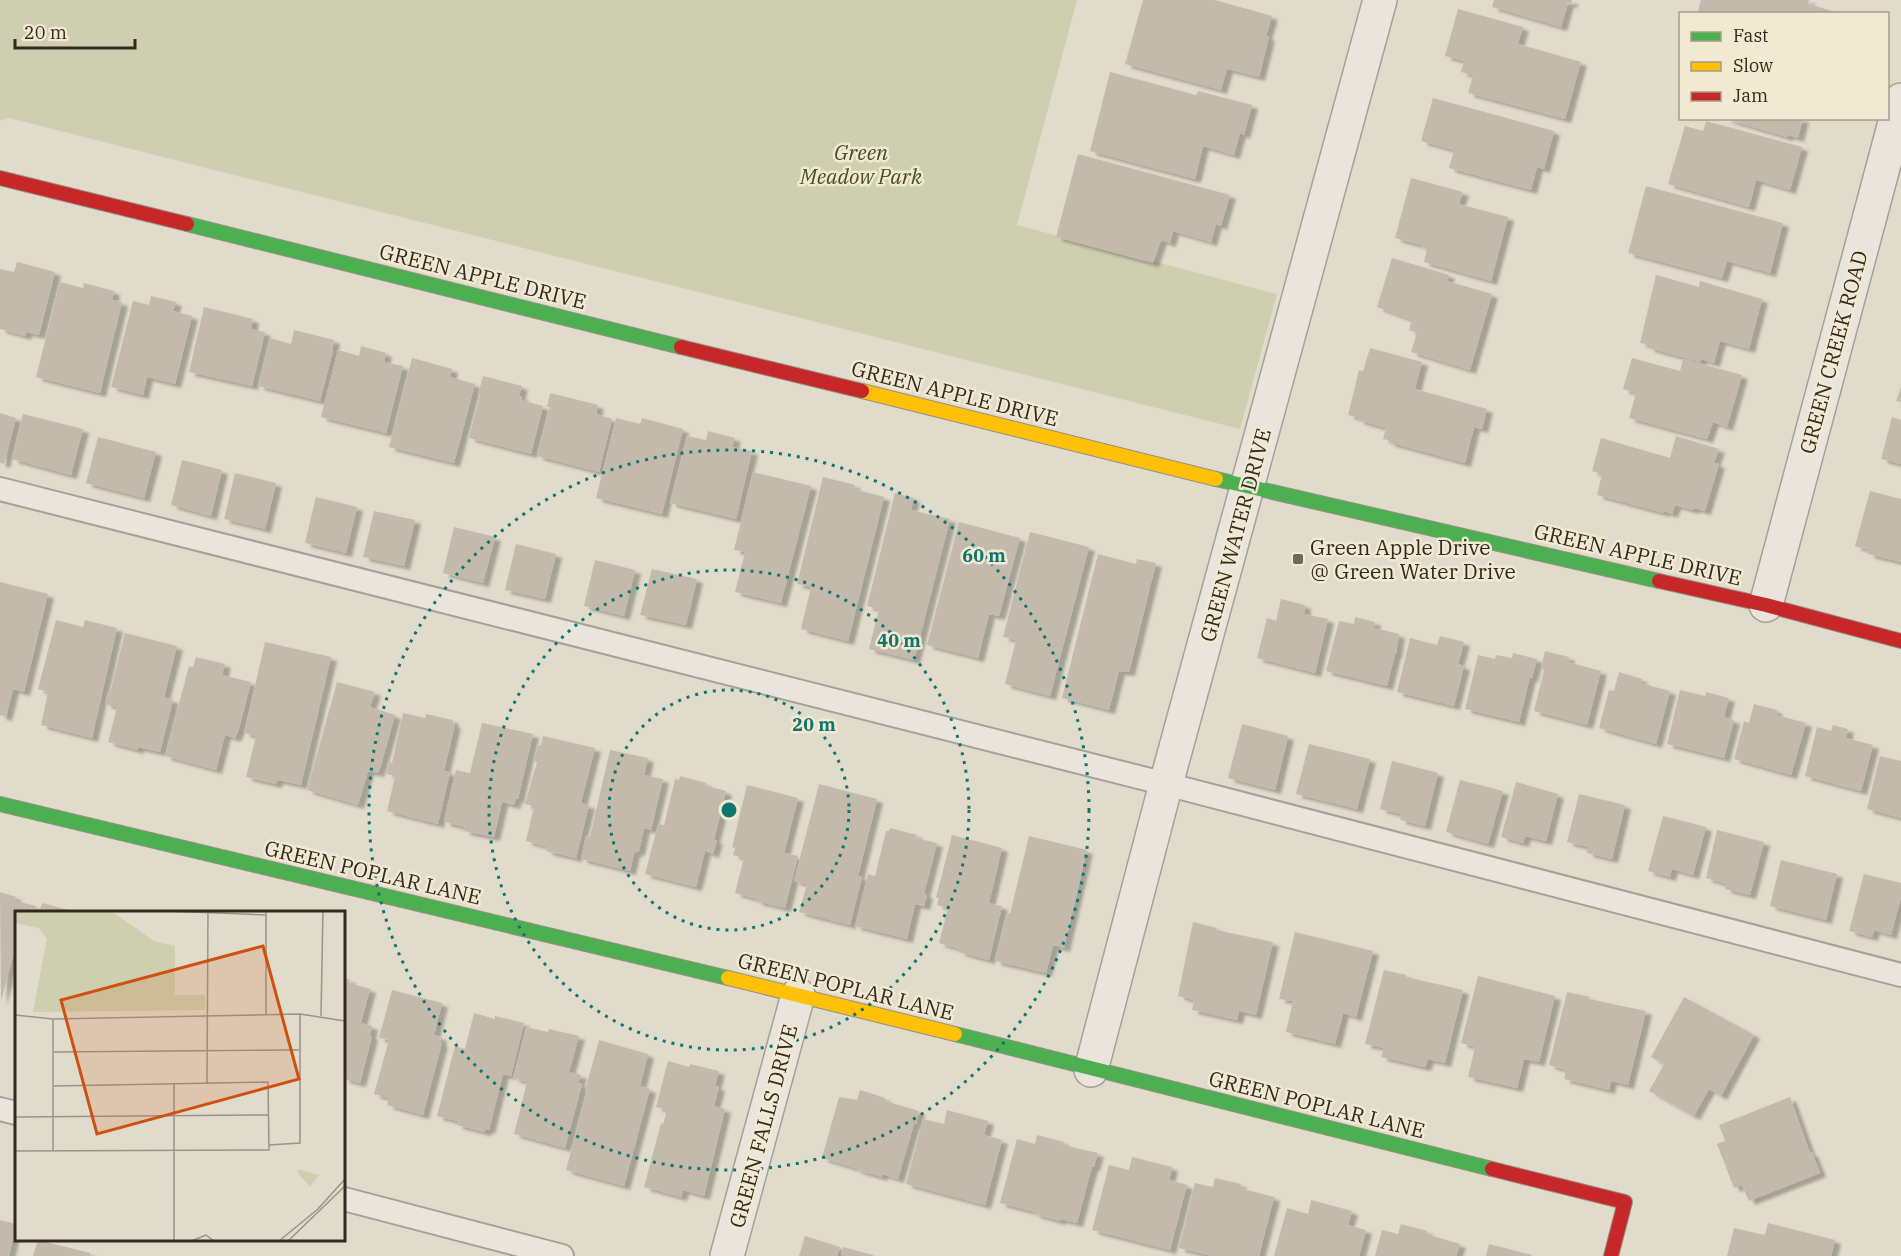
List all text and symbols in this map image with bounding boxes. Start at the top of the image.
scale bar [15,12,135,50]
legend [1679,12,1889,120]
text: 20 m [24,21,67,44]
text: Fast [1733,24,1768,47]
text: Slow [1733,54,1773,77]
text: Jam [1733,84,1768,107]
park label: Green Meadow Park [799,138,923,190]
street label: GREEN APPLE DRIVE [377,237,589,315]
street label: GREEN CREEK ROAD [1792,247,1874,457]
street label: GREEN APPLE DRIVE [849,354,1061,432]
street label: GREEN WATER DRIVE [1193,425,1277,645]
street label: GREEN APPLE DRIVE [1531,516,1745,592]
place label: Green Apple Drive @ Green Water Drive [1310,533,1516,585]
text: 60 m [962,544,1006,567]
marker: Green Apple Drive @ Green Water Drive [1291,552,1305,566]
text: 40 m [877,629,921,652]
text: 20 m [792,713,836,736]
centre of rings [719,800,739,820]
street label: GREEN POPLAR LANE [262,833,484,911]
inset map [15,911,345,1241]
street label: GREEN POPLAR LANE [735,946,957,1026]
street label: GREEN FALLS DRIVE [722,1021,804,1231]
street label: GREEN POPLAR LANE [1206,1064,1428,1144]

